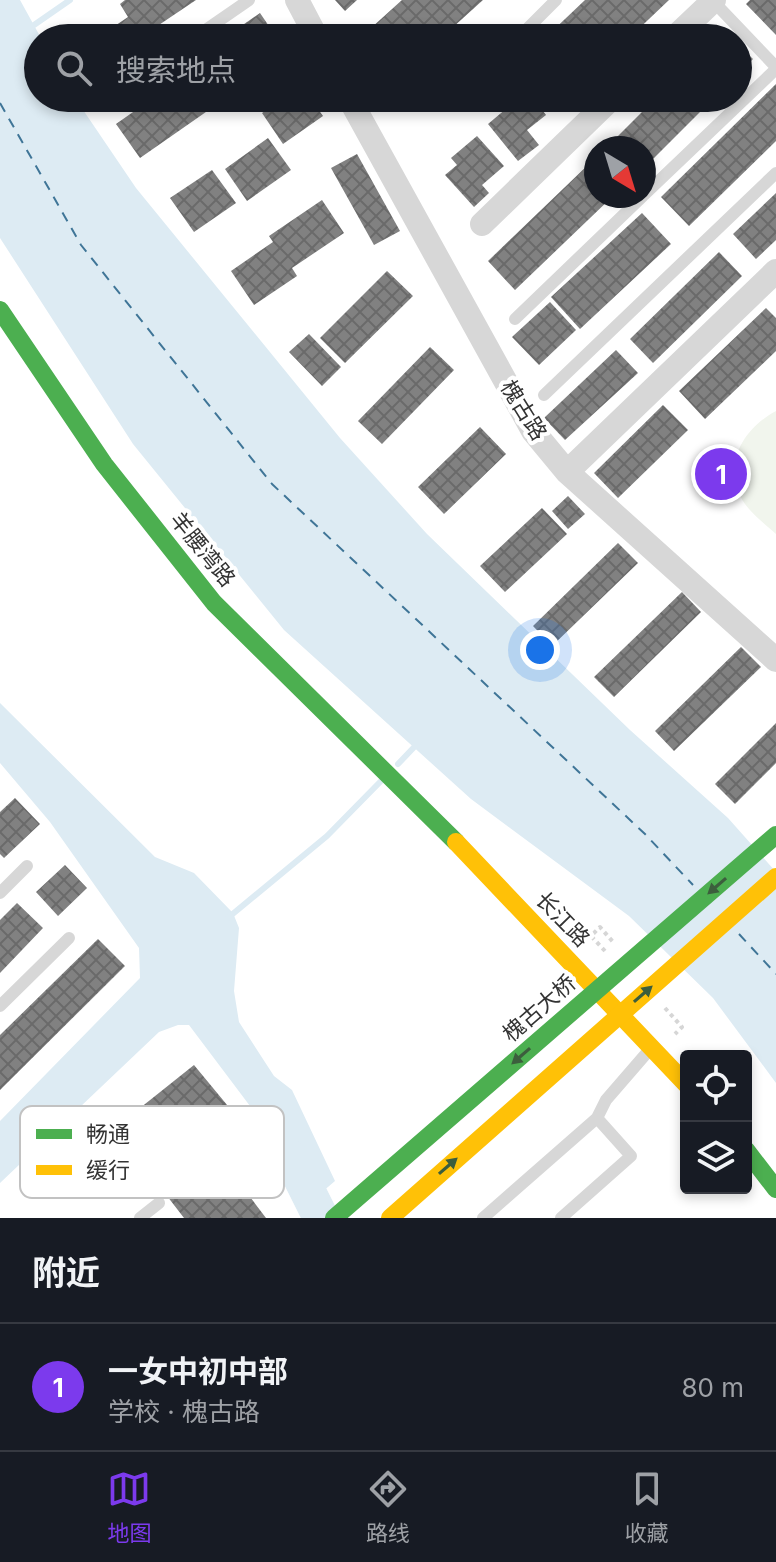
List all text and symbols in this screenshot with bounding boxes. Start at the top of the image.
search box [24,24,752,112]
icon: search [52,46,96,90]
text: 搜索地点 [116,52,236,88]
north arrow [584,136,656,208]
street label: 槐古路 [495,375,553,445]
pin: 1 [695,444,747,504]
street label: 羊腰湾路 [165,507,241,591]
your location [520,630,560,670]
one-way arrow [708,877,728,894]
street label: 长江路 [531,886,595,952]
street label: 槐古大桥 [497,969,581,1047]
one-way arrow [634,986,653,1004]
one-way arrow [511,1047,531,1064]
map controls [680,1050,752,1194]
button: locate [680,1050,752,1122]
legend [20,1106,284,1198]
text: 畅通 [86,1121,130,1147]
button: layers [680,1122,752,1194]
text: 缓行 [86,1157,130,1183]
one-way arrow [439,1158,458,1176]
text: 附近 [32,1252,100,1293]
text: 一女中初中部 [108,1353,288,1389]
text: 1 [52,1372,64,1403]
text: 80 m [681,1372,744,1403]
text: 学校 · 槐古路 [108,1396,260,1427]
tab: 地图 [107,1467,151,1547]
tab: 路线 [366,1467,410,1547]
tab: 收藏 [625,1467,669,1547]

